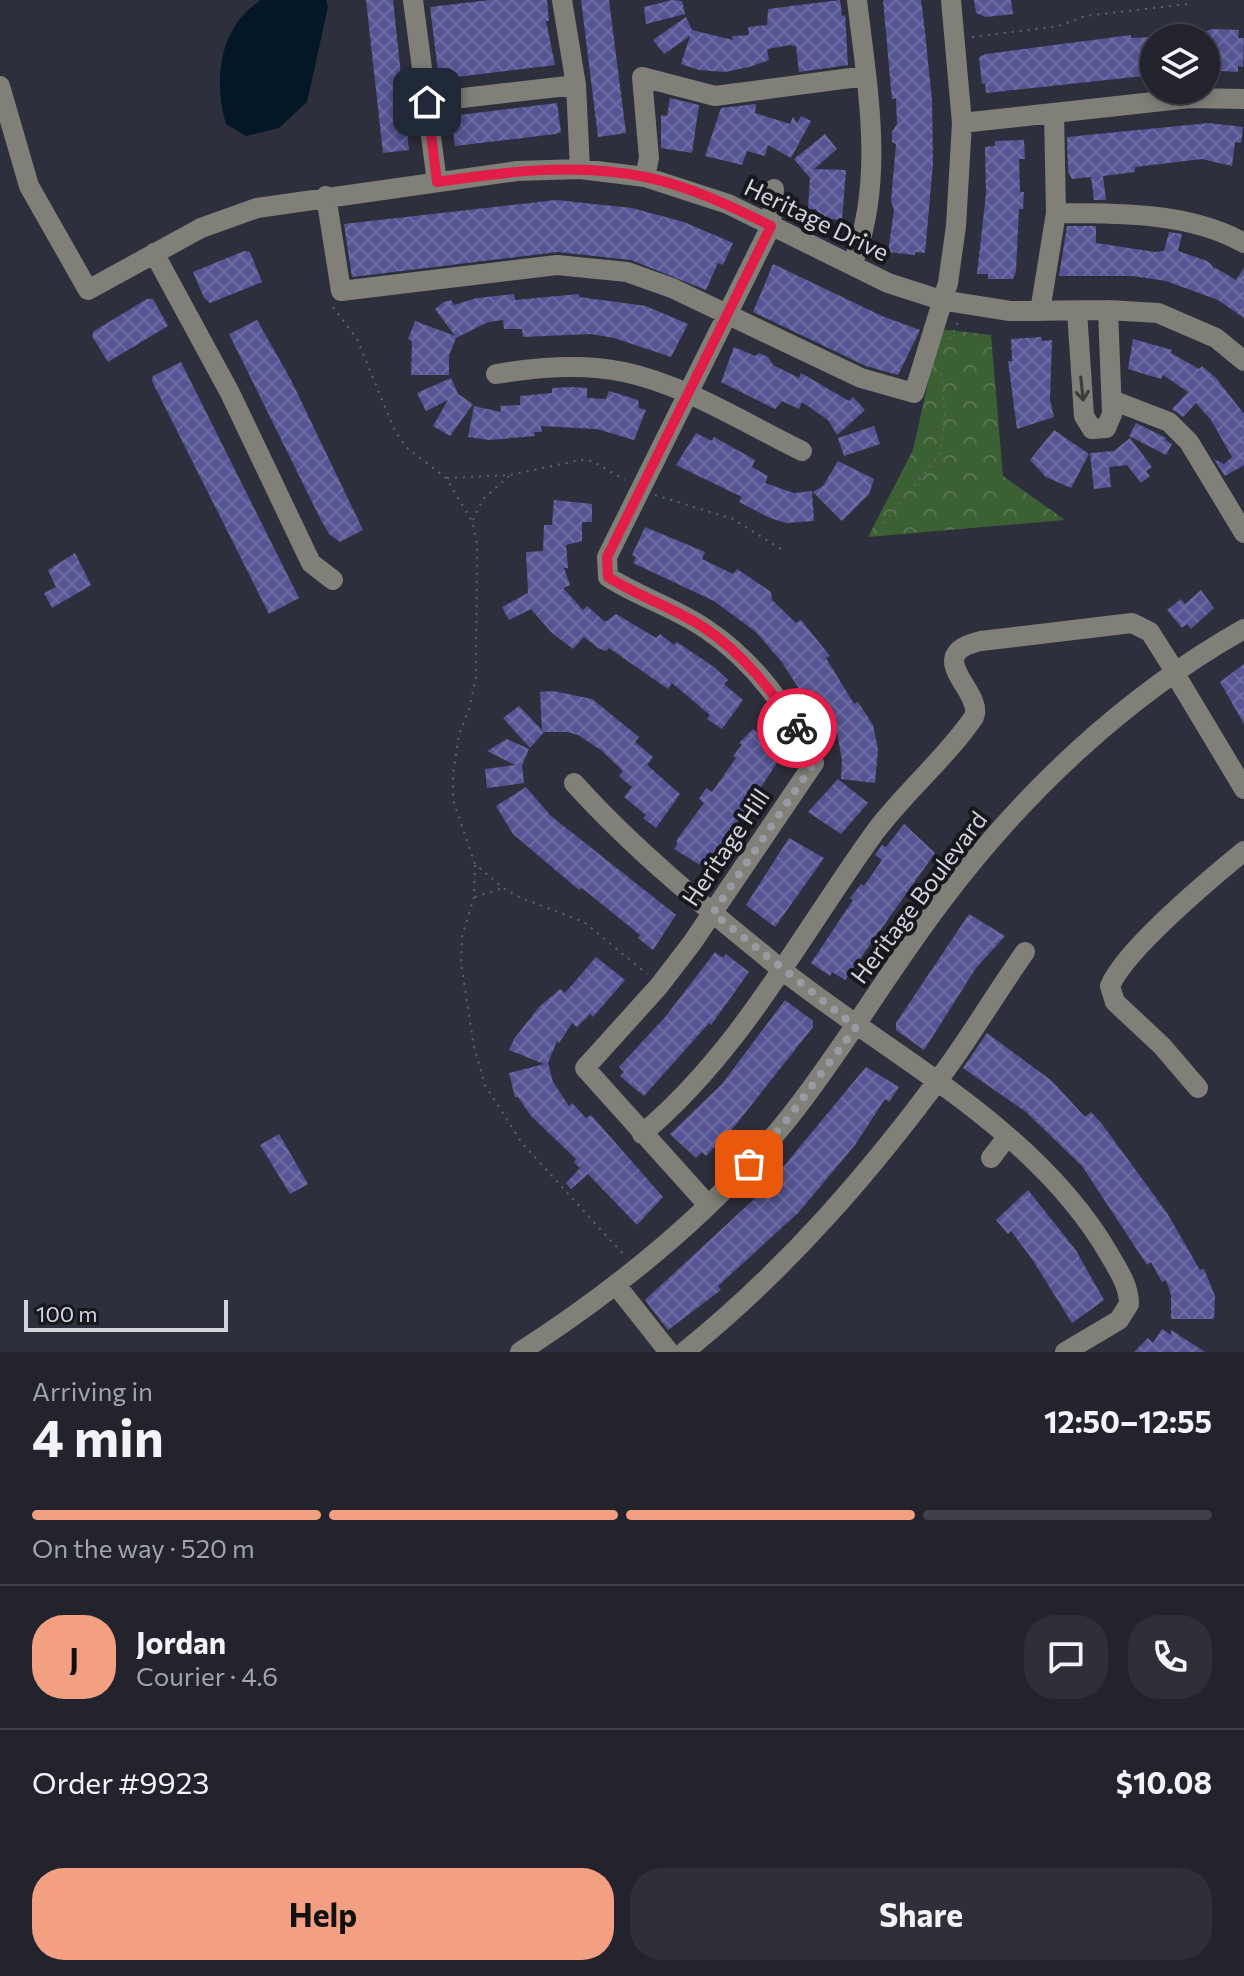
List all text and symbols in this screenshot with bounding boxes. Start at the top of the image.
map controls [1140,24,1220,104]
button: layers [1140,24,1220,104]
pin [393,68,461,136]
icon: home [405,80,449,124]
street label: Heritage Drive [740,172,894,266]
one-way arrow [1074,375,1089,402]
courier [757,688,837,768]
icon: bike [775,706,819,750]
street label: Heritage Hill [675,783,775,911]
street label: Heritage Boulevard [844,805,992,989]
pin [715,1130,783,1198]
icon: bag [727,1142,771,1186]
scale bar [24,1296,228,1332]
text: 100 m [36,1300,98,1327]
text: Arriving in [32,1375,153,1406]
text: 12:50–12:55 [1044,1402,1212,1439]
text: 4 min [32,1404,164,1468]
text: On the way · 520 m [32,1532,255,1563]
button: chat [1024,1615,1108,1699]
button: phone [1128,1615,1212,1699]
text: Jordan [136,1623,226,1660]
text: J [69,1639,79,1676]
text: Courier · 4.6 [136,1660,278,1691]
text: Order #9923 [32,1763,209,1800]
text: $10.08 [1116,1763,1212,1800]
button: Help [32,1868,614,1960]
button: Share [630,1868,1212,1960]

